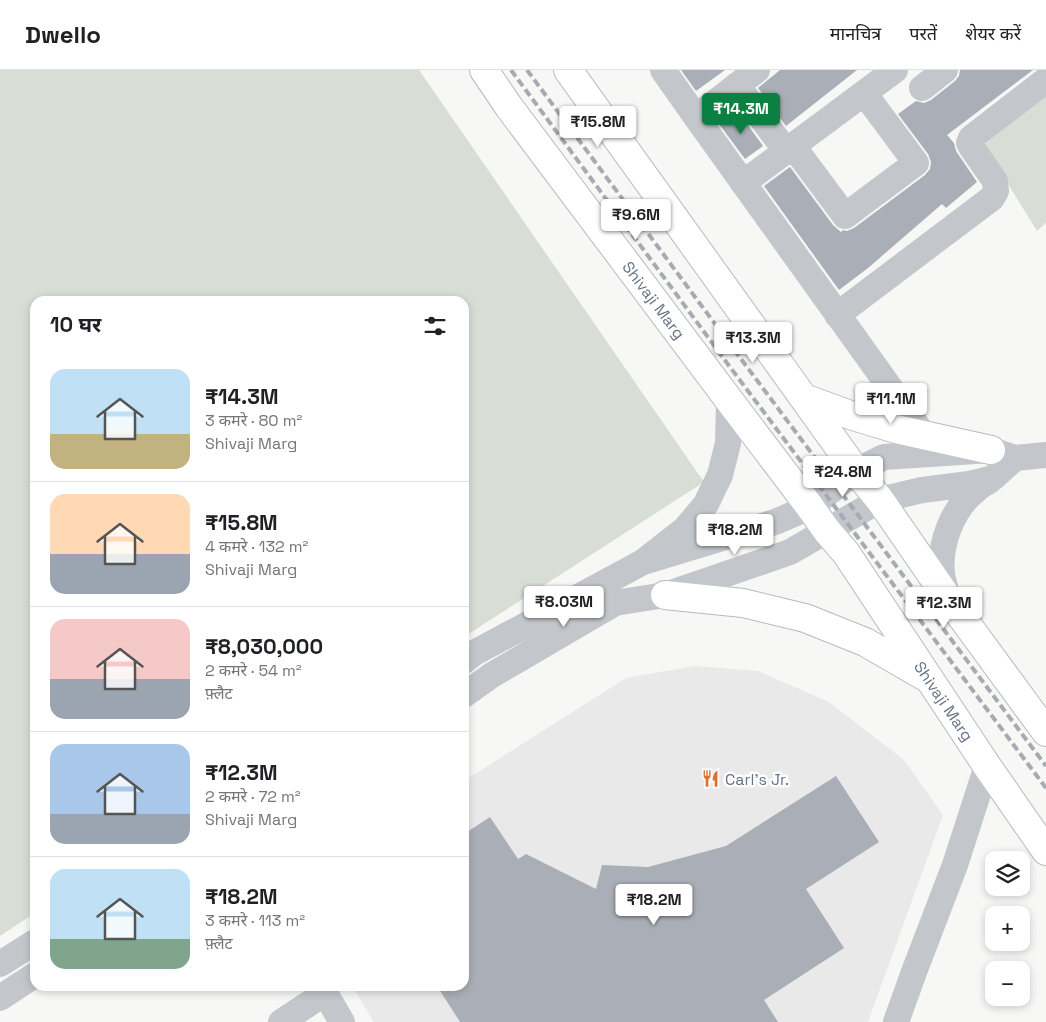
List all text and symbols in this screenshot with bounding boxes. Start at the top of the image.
text: Dwello [25,19,101,50]
text: मानचित्र [830,22,881,45]
text: परतें [909,22,937,45]
text: शेयर करें [965,22,1021,45]
pin: ₹14.3M [700,92,782,135]
text: ₹14.3M [713,98,769,119]
pin: ₹15.8M [557,106,639,148]
text: ₹15.8M [570,111,626,132]
pin: ₹9.6M [601,198,671,241]
text: ₹9.6M [612,204,660,225]
street label: Shivaji Marg [617,257,690,343]
text: 10 घर [50,311,101,338]
icon: filters [421,312,449,340]
pin: ₹13.3M [712,322,794,364]
text: ₹13.3M [725,327,781,348]
pin: ₹11.1M [850,382,932,425]
text: ₹14.3M [205,383,278,410]
text: ₹11.1M [866,388,916,409]
icon: home [90,389,150,449]
text: 3 कमरे · 80 m² [205,410,302,431]
text: Shivaji Marg [205,433,297,454]
pin: ₹24.8M [802,456,884,498]
text: ₹24.8M [814,461,872,482]
text: ₹15.8M [205,509,278,536]
icon: home [90,514,150,574]
pin: ₹18.2M [694,514,776,556]
text: ₹18.2M [707,519,763,540]
text: 4 कमरे · 132 m² [205,536,308,557]
text: Shivaji Marg [205,559,297,580]
pin: ₹8.03M [523,586,605,628]
pin: ₹12.3M [903,586,985,629]
text: ₹8.03M [535,591,593,612]
text: ₹12.3M [916,592,972,613]
text: ₹8,030,000 [205,633,323,660]
icon: home [90,639,150,699]
street label: Shivaji Marg [909,657,978,745]
text: 2 कमरे · 54 m² [205,660,302,681]
text: फ़्लैट [205,683,233,704]
text: ₹12.3M [205,759,278,786]
icon: home [90,764,150,824]
restaurant icon: Carl's Jr. [701,769,721,789]
place label: Carl's Jr. [725,769,789,790]
text: 2 कमरे · 72 m² [205,786,301,807]
text: Shivaji Marg [205,809,297,830]
map controls [985,851,1030,1006]
button: layers [985,851,1030,896]
text: ₹18.2M [205,883,277,910]
pin: ₹18.2M [613,884,695,926]
icon: home [90,889,150,949]
text: ₹18.2M [626,889,682,910]
button: + [985,906,1030,951]
text: 3 कमरे · 113 m² [205,910,305,931]
text: फ़्लैट [205,933,233,954]
button: − [985,961,1030,1006]

